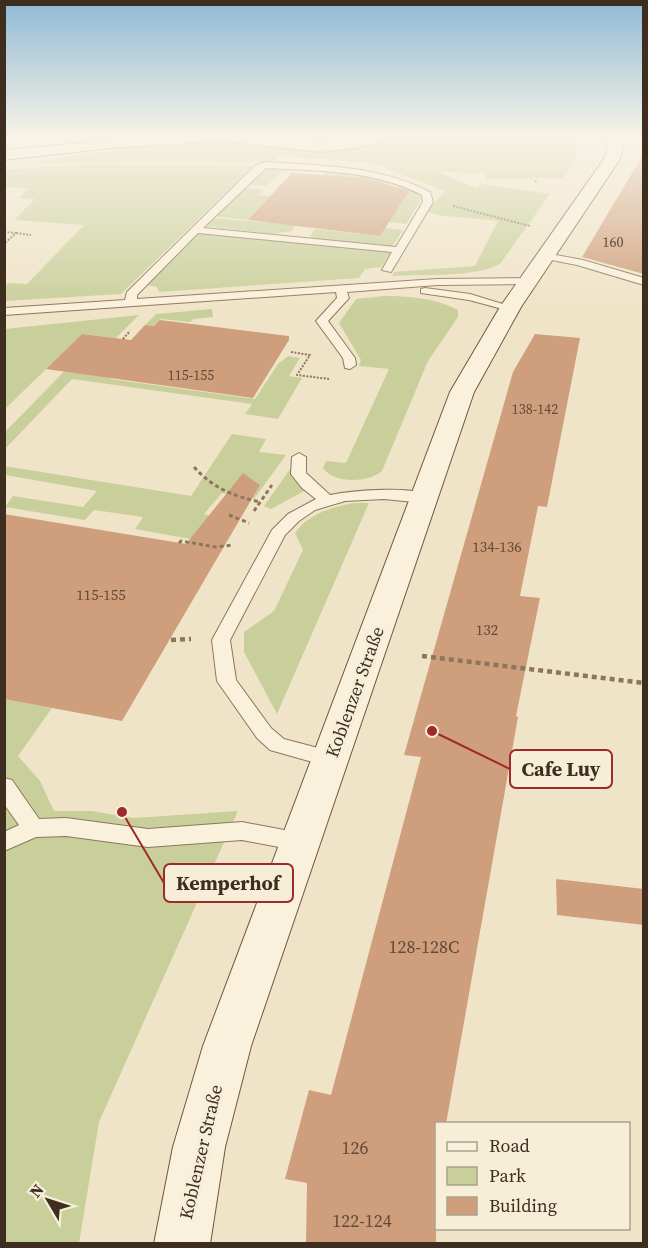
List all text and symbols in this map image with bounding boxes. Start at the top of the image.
house number: 160 [603,232,624,252]
house number: 115-155 [168,365,214,385]
house number: 138-142 [512,399,558,419]
house number: 134-136 [472,536,522,557]
house number: 115-155 [76,584,126,605]
house number: 132 [476,619,498,640]
street label: Koblenzer Straße [319,623,390,761]
callout: Cafe Luy [510,750,612,788]
text: Cafe Luy [522,755,601,783]
callout: Kemperhof [164,864,293,902]
text: Kemperhof [176,869,283,897]
house number: 128-128C [389,934,459,959]
street label: Koblenzer Straße [173,1082,228,1222]
legend [435,1122,630,1230]
text: Road [489,1133,530,1158]
house number: 126 [342,1135,369,1160]
text: Park [489,1163,526,1188]
north arrow [18,1170,78,1230]
text: N [24,1179,49,1202]
text: Building [489,1193,557,1218]
house number: 122-124 [332,1208,392,1233]

